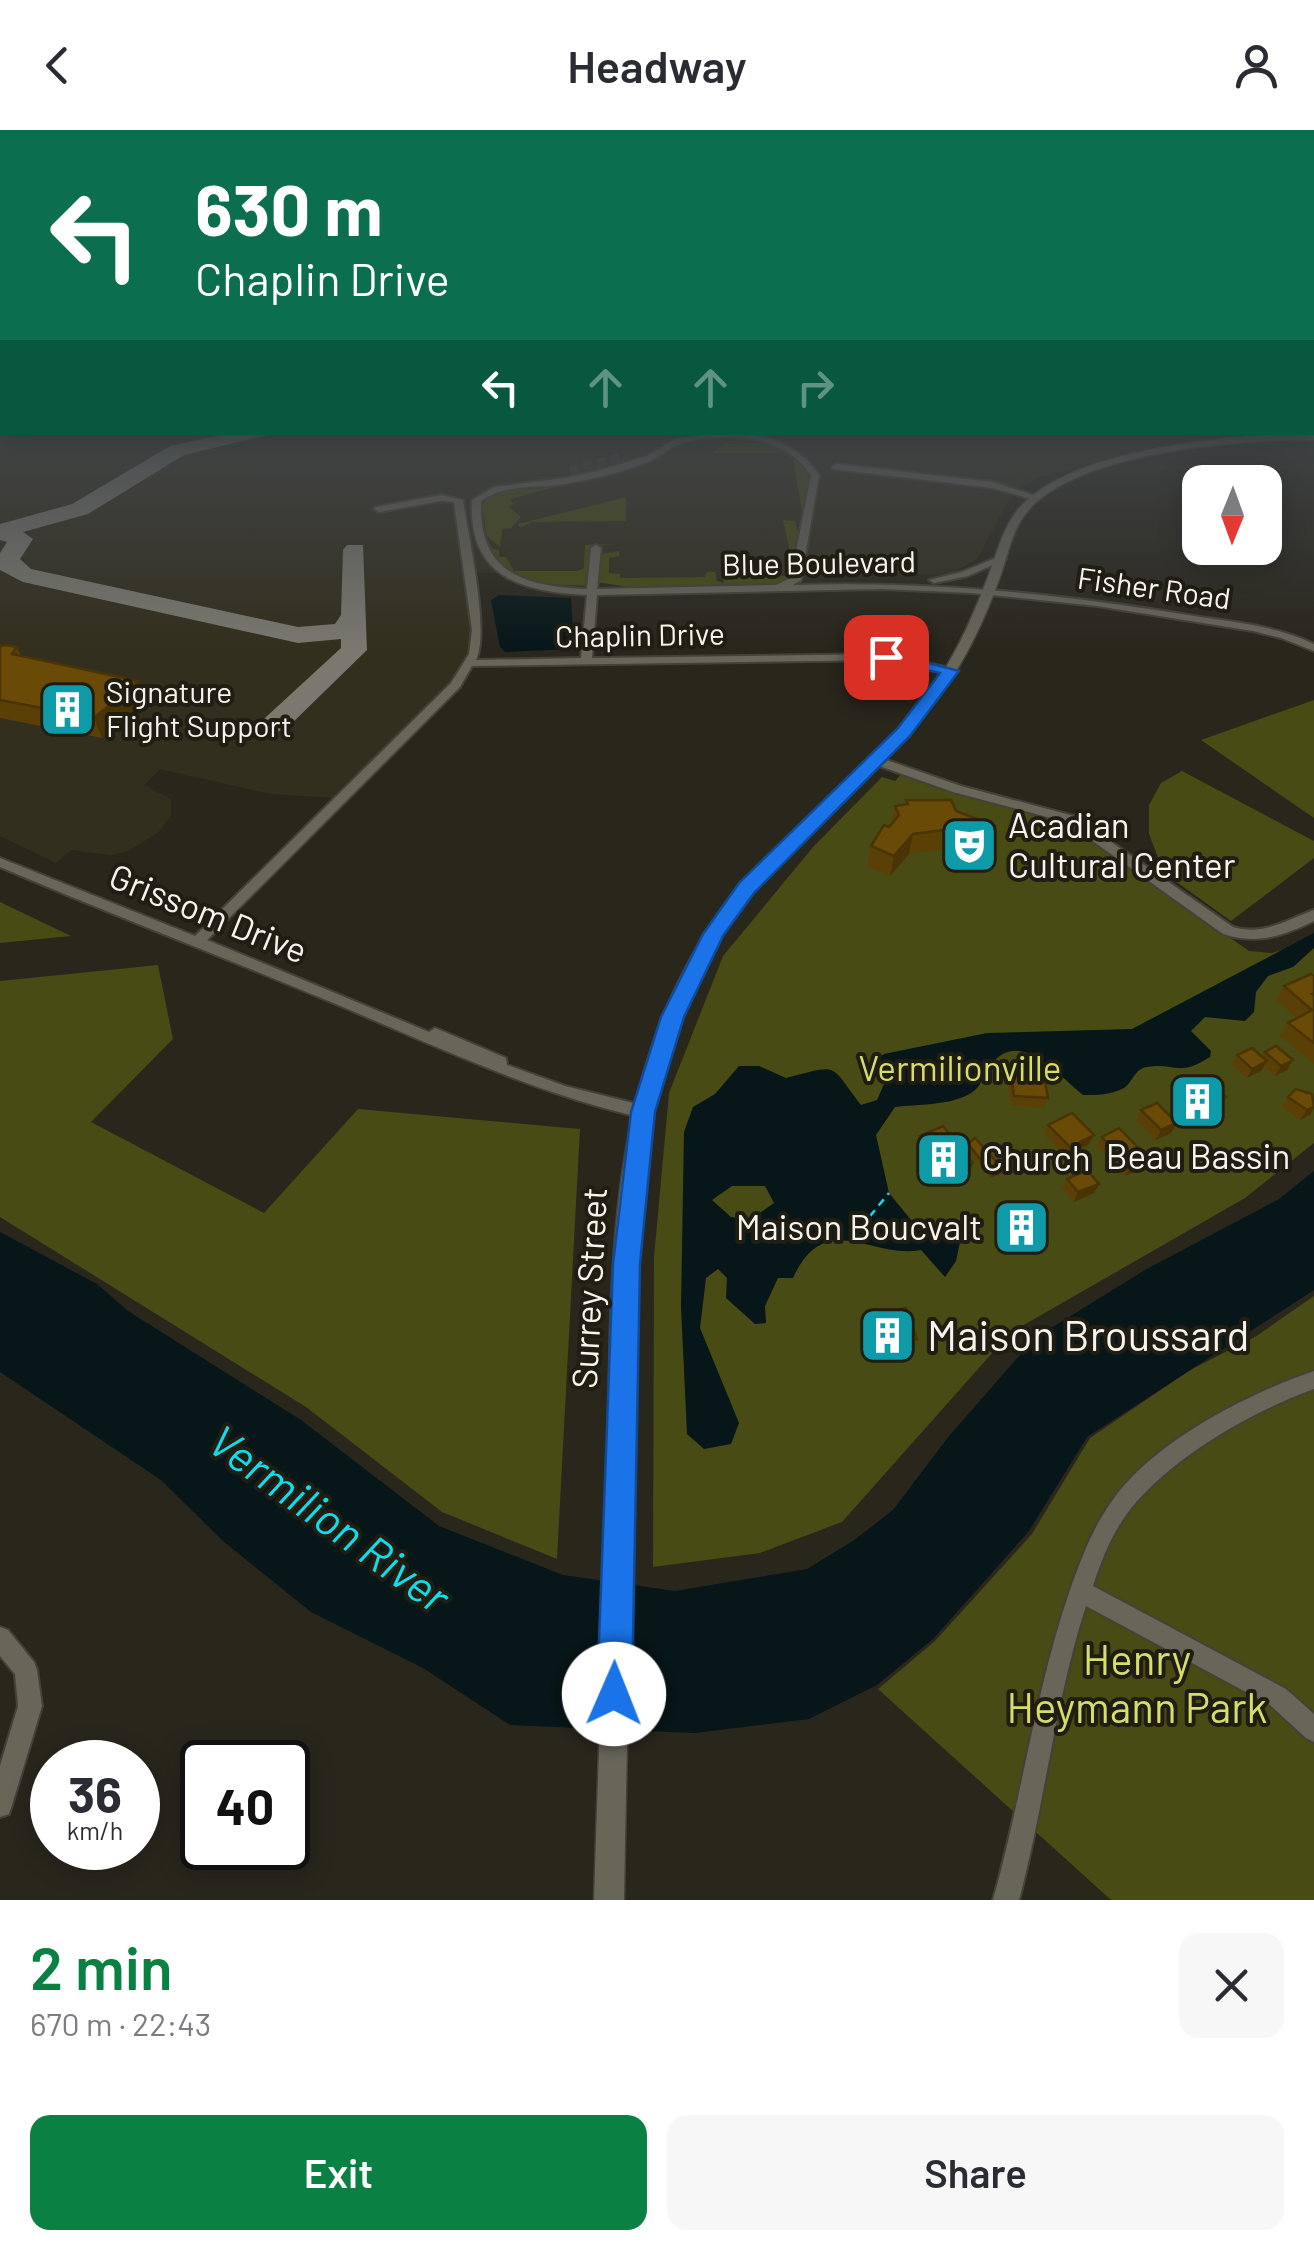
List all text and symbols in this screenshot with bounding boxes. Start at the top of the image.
icon: back [30,38,85,93]
text: Headway [567,38,747,92]
icon: person [1229,38,1284,93]
text: 630 m [195,166,383,250]
icon: left [30,170,160,300]
text: Chaplin Drive [195,251,450,305]
icon: left [473,360,528,415]
icon: ahead [578,360,633,415]
icon: ahead [683,360,738,415]
icon: right [788,360,843,415]
north arrow [1182,465,1282,565]
map controls [1182,465,1282,565]
street label: Blue Boulevard [722,542,916,582]
street label: Fisher Road [1075,558,1233,616]
street label: Chaplin Drive [555,615,725,653]
pin [844,615,929,700]
icon: arrive [859,630,914,685]
place label: Signature Flight Support [106,673,292,743]
building icon: Signature Flight Support [37,680,97,740]
place label: Acadian Cultural Center [1008,803,1236,885]
theatre icon: Acadian Cultural Center [939,816,999,876]
street label: Grissom Drive [104,853,314,971]
park label: Vermilionville [858,1046,1062,1088]
building icon: Beau Bassin [1168,1071,1228,1131]
building icon: Church [913,1129,973,1189]
place label: Beau Bassin [1106,1134,1290,1176]
place label: Church [982,1136,1091,1178]
street label: Surrey Street [562,1186,614,1390]
building icon: Maison Boucvalt [991,1198,1051,1258]
place label: Maison Boucvalt [736,1205,982,1247]
building icon: Maison Broussard [858,1306,918,1366]
place label: Maison Broussard [927,1309,1249,1359]
water label: Vermilion River [199,1412,463,1624]
park label: Henry Heymann Park [1006,1633,1268,1732]
position arrow [562,1642,666,1746]
speed limit sign: 40 [180,1740,310,1870]
text: 36 [68,1763,122,1823]
text: km/h [67,1815,123,1845]
text: 2 min [30,1930,173,2002]
button: close [1179,1933,1284,2038]
text: 670 m · 22:43 [30,2004,211,2042]
button: Exit [30,2115,647,2230]
button: Share [667,2115,1284,2230]

